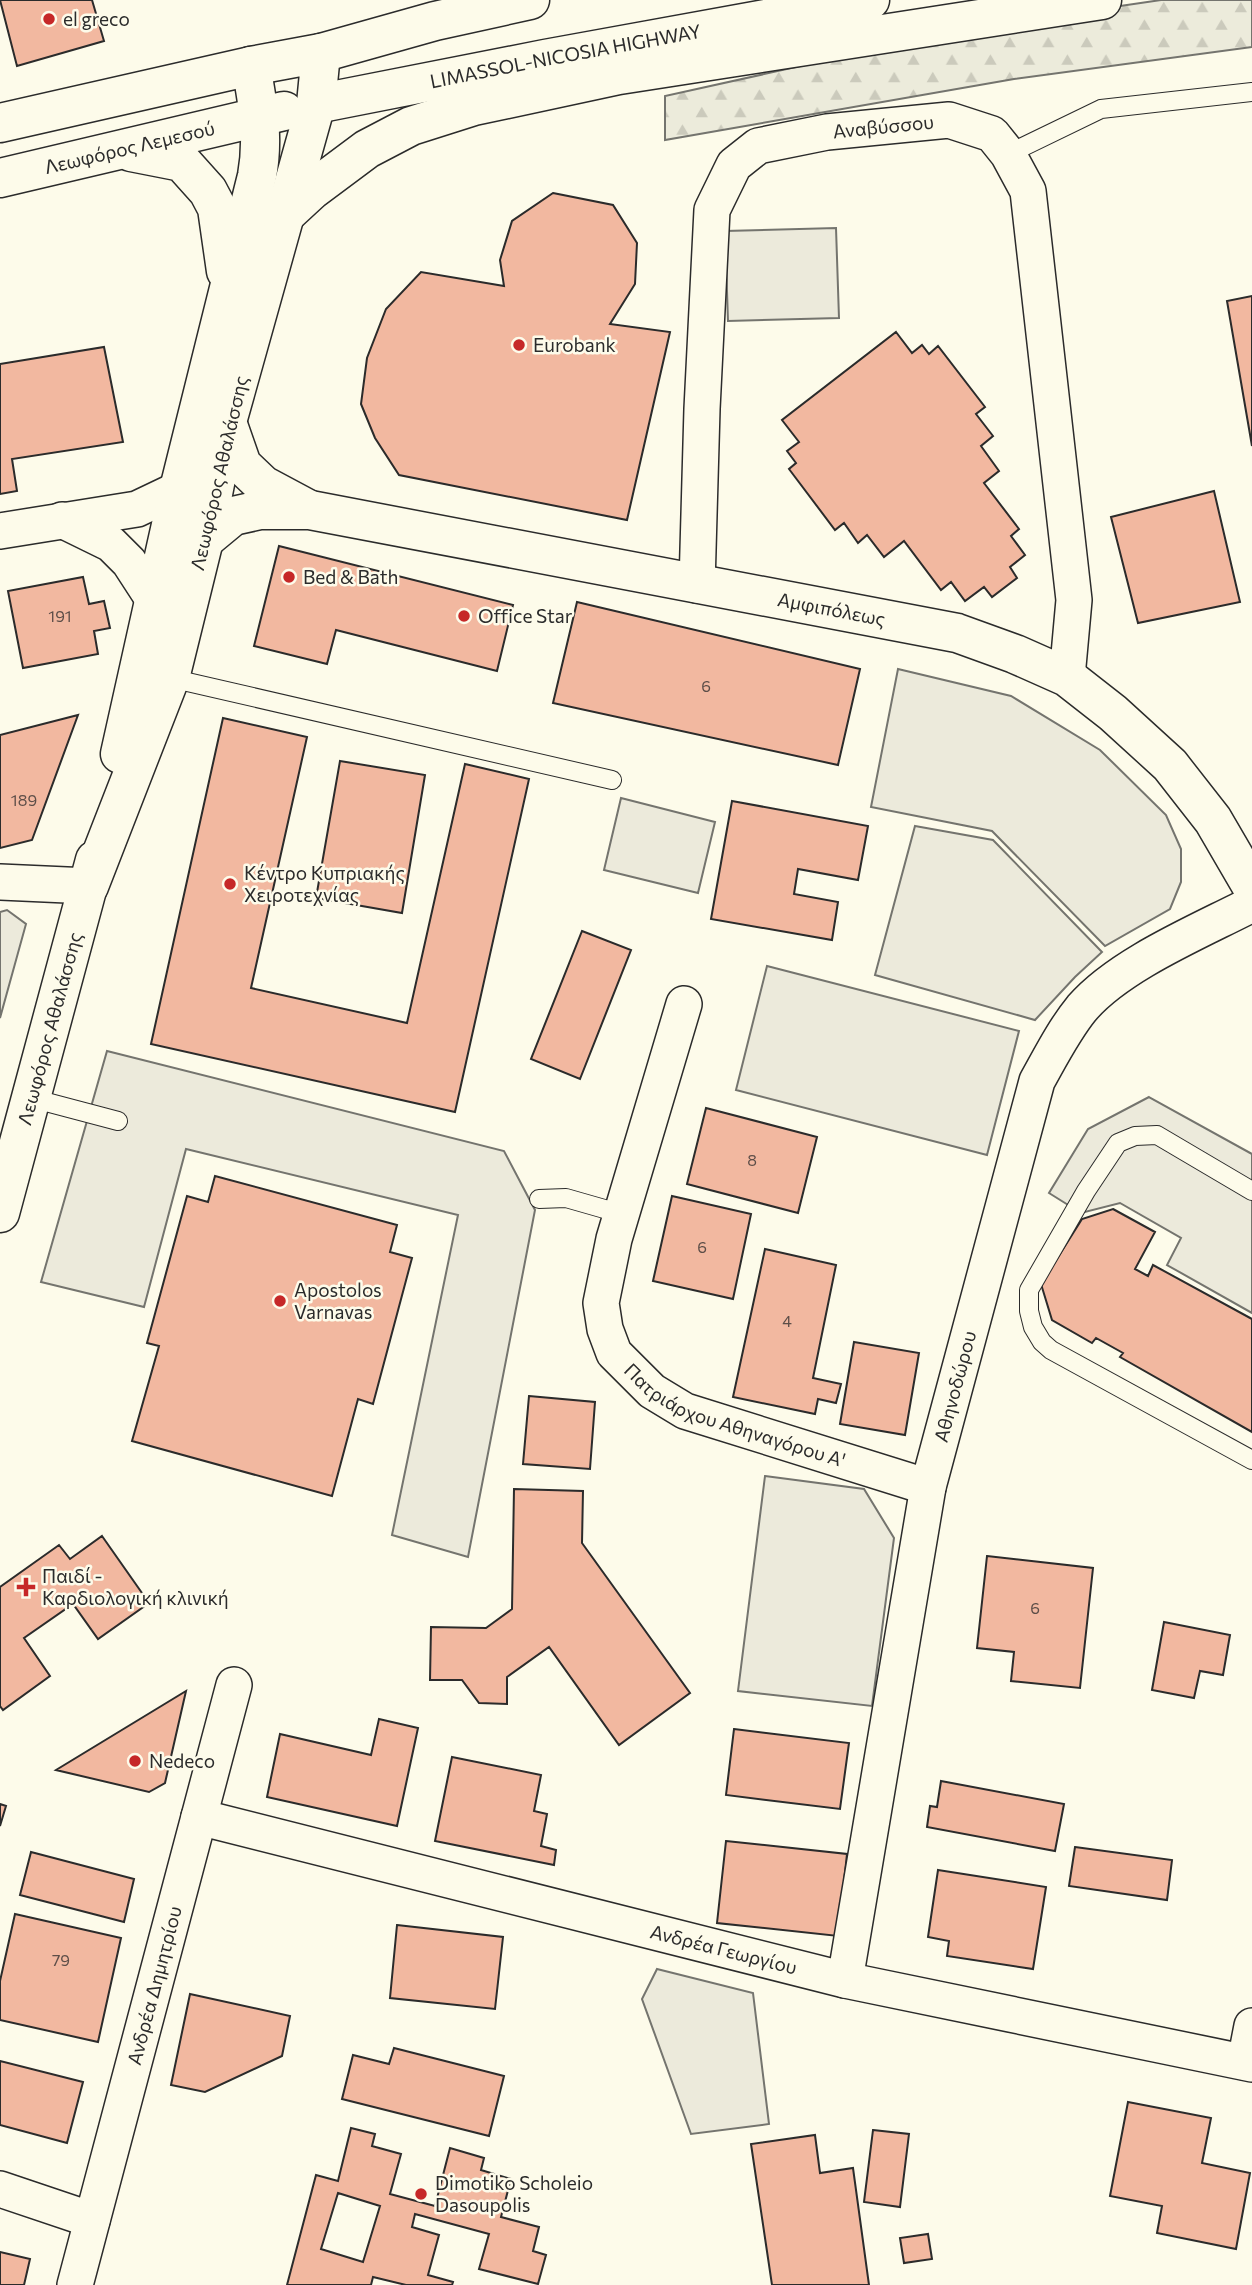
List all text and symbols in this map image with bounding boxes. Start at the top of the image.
place label: el greco [63,7,130,30]
marker: el greco [41,11,57,27]
street label: LIMASSOL-NICOSIA HIGHWAY [428,19,703,92]
street label: Αναβύσσου [832,110,935,142]
street label: Λεωφόρος Λεμεσού [42,116,217,178]
place label: Eurobank [533,333,616,356]
marker: Eurobank [511,337,527,353]
street label: Λεωφόρος Αθαλάσσης [185,373,252,572]
place label: Bed & Bath [303,565,398,588]
marker: Bed & Bath [281,569,297,585]
street label: Αμφιπόλεως [776,587,887,630]
place label: Office Star [478,604,573,627]
house number: 191 [48,606,72,625]
marker: Office Star [456,608,472,624]
house number: 6 [701,676,711,695]
house number: 189 [11,790,37,809]
place label: Κέντρο Κυπριακής Χειροτεχνίας [244,861,405,906]
marker: Κέντρο Κυπριακής Χειροτεχνίας [222,876,238,892]
street label: Λεωφόρος Αθαλάσσης [12,929,86,1127]
house number: 8 [747,1150,757,1169]
house number: 6 [697,1237,707,1256]
place label: Apostolos Varnavas [294,1278,382,1323]
marker: Apostolos Varnavas [272,1293,288,1309]
house number: 4 [782,1311,792,1330]
street label: Αθηνοδώρου [929,1328,980,1445]
street label: Πατριάρχου Αθηναγόρου Α' [620,1358,848,1471]
place label: Παιδί - Καρδιολογική κλινική [42,1564,229,1609]
marker: Παιδί - Καρδιολογική κλινική [16,1577,36,1597]
house number: 6 [1030,1598,1040,1617]
place label: Nedeco [149,1749,215,1772]
marker: Nedeco [127,1753,143,1769]
street label: Ανδρέα Δημητρίου [122,1903,186,2067]
street label: Ανδρέα Γεωργίου [648,1919,799,1978]
house number: 79 [52,1950,70,1969]
place label: Dimotiko Scholeio Dasoupolis [435,2171,593,2216]
marker: Dimotiko Scholeio Dasoupolis [413,2186,429,2202]

